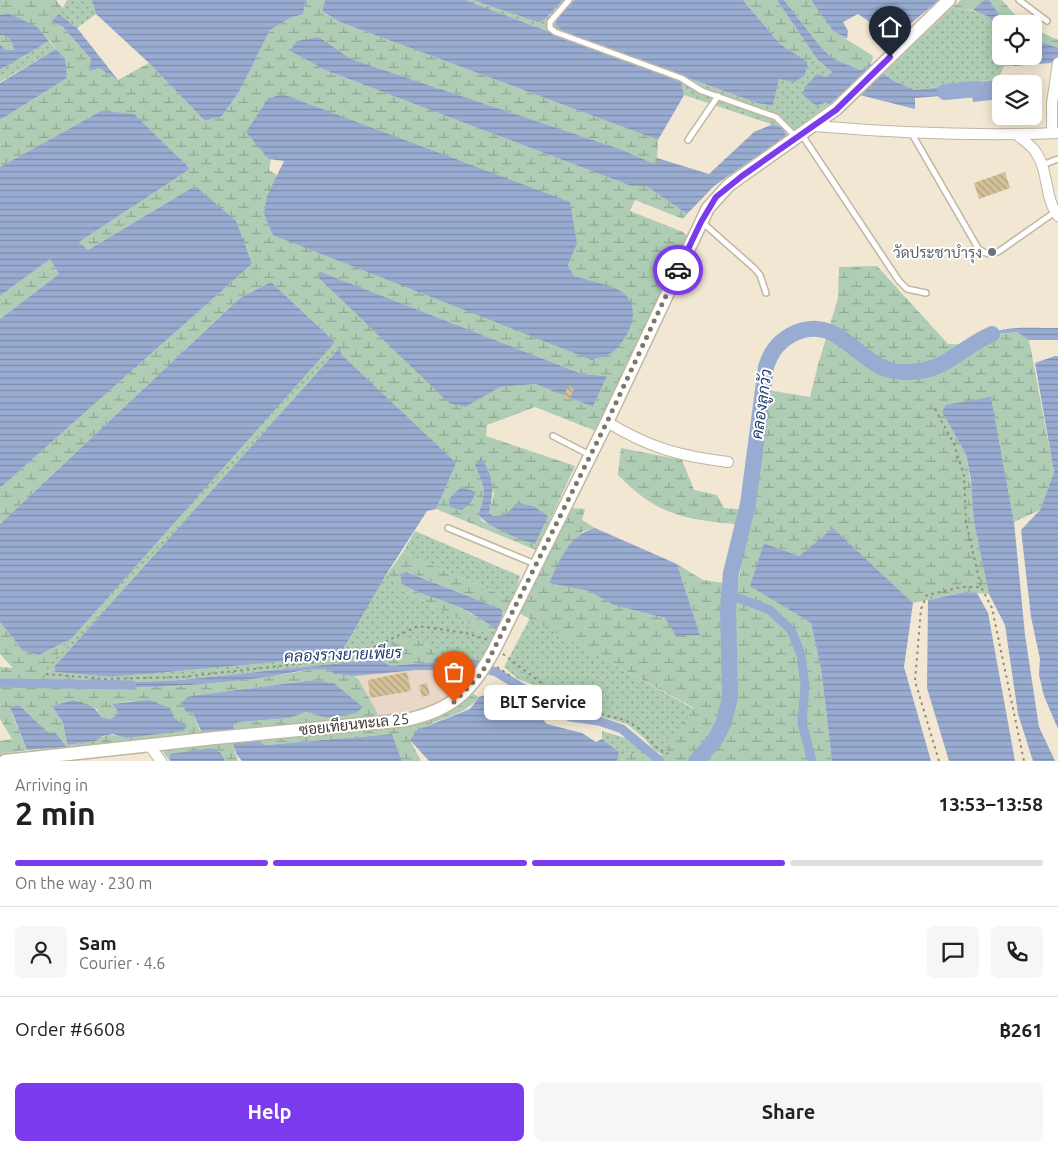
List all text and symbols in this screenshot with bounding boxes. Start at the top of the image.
pin [869,6,911,57]
icon: home [876,13,904,41]
map controls [992,15,1042,125]
button: locate [992,15,1042,65]
button: layers [992,75,1042,125]
place label: วัดประชาบํารุง [893,244,982,264]
courier [653,245,703,295]
marker: วัดประชาบํารุง [986,246,998,258]
icon: car [664,256,692,284]
water label: คลองลูกวัว [746,368,778,441]
water label: คลองรางยายเพียร [284,641,403,665]
pin [433,651,475,702]
icon: bag [440,658,468,686]
callout: BLT Service [484,684,602,720]
text: BLT Service [500,693,586,711]
street label: ซอยเทียนทะเล 25 [298,709,410,738]
text: Arriving in [15,776,88,794]
text: 13:53–13:58 [938,793,1043,815]
text: 2 min [15,795,96,831]
text: On the way · 230 m [15,874,152,892]
button: person [15,926,67,978]
button: chat [927,926,979,978]
button: phone [991,926,1043,978]
text: Sam [79,932,117,954]
text: Courier · 4.6 [79,954,165,972]
text: Order #6608 [15,1018,125,1040]
text: ฿261 [999,1019,1043,1041]
button: Help [15,1083,524,1141]
button: Share [534,1083,1043,1141]

